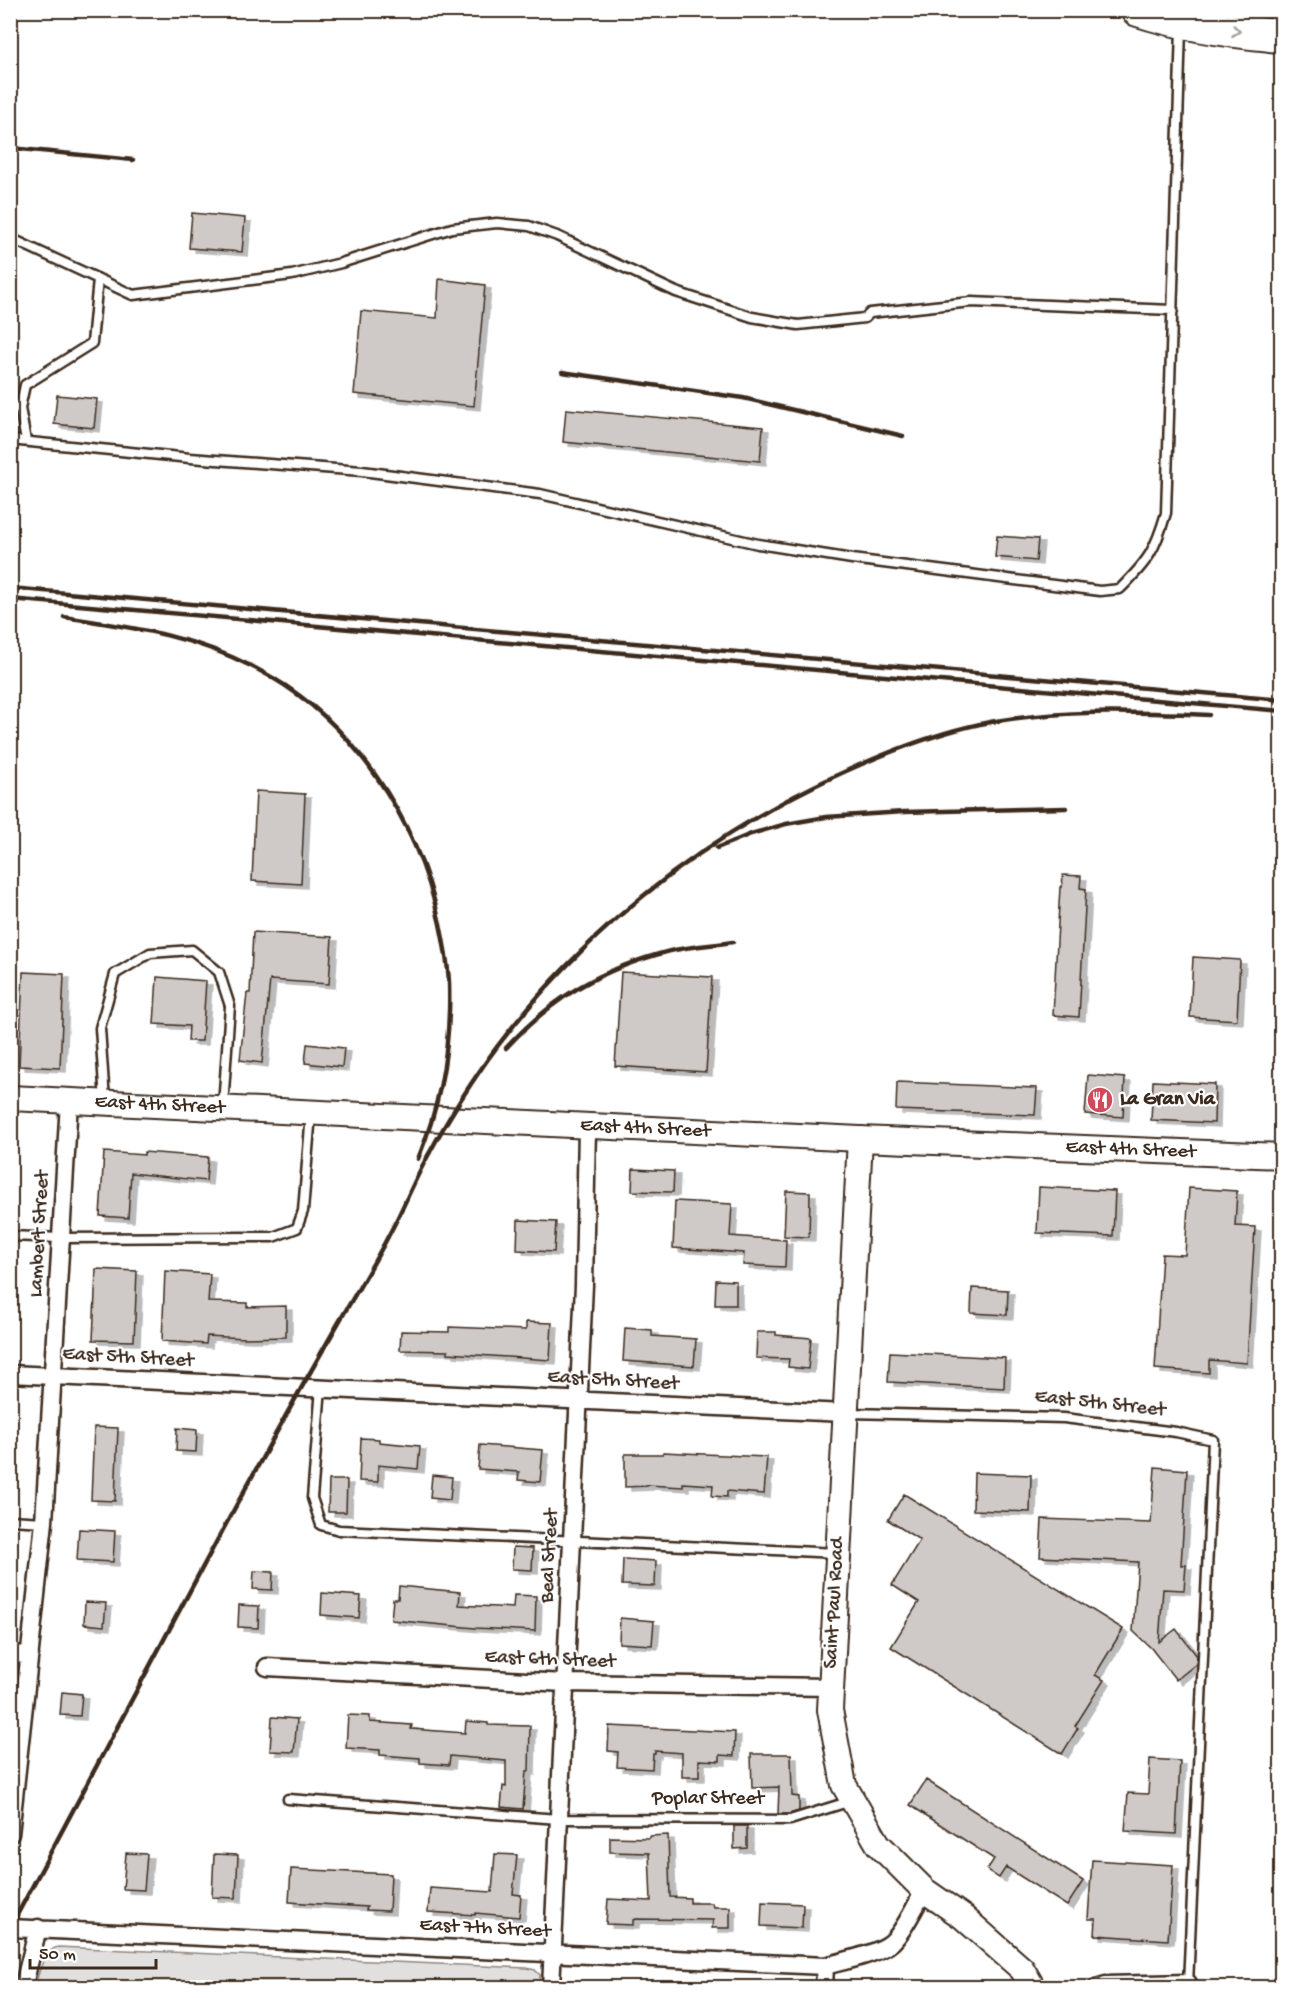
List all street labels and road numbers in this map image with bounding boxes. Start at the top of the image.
street label: East 4th Street [94,1091,227,1120]
street label: East 4th Street [580,1114,713,1143]
street label: East 4th Street [1065,1136,1198,1164]
street label: Lambert Street [25,1168,55,1298]
street label: East 5th Street [62,1343,196,1373]
street label: East 5th Street [547,1366,681,1396]
street label: East 5th Street [1033,1386,1168,1422]
street label: Beal Street [536,1507,564,1605]
street label: Saint Paul Road [820,1534,850,1669]
street label: East 6th Street [484,1646,618,1674]
street label: Poplar Street [651,1788,766,1811]
street label: East 7th Street [419,1914,553,1944]

